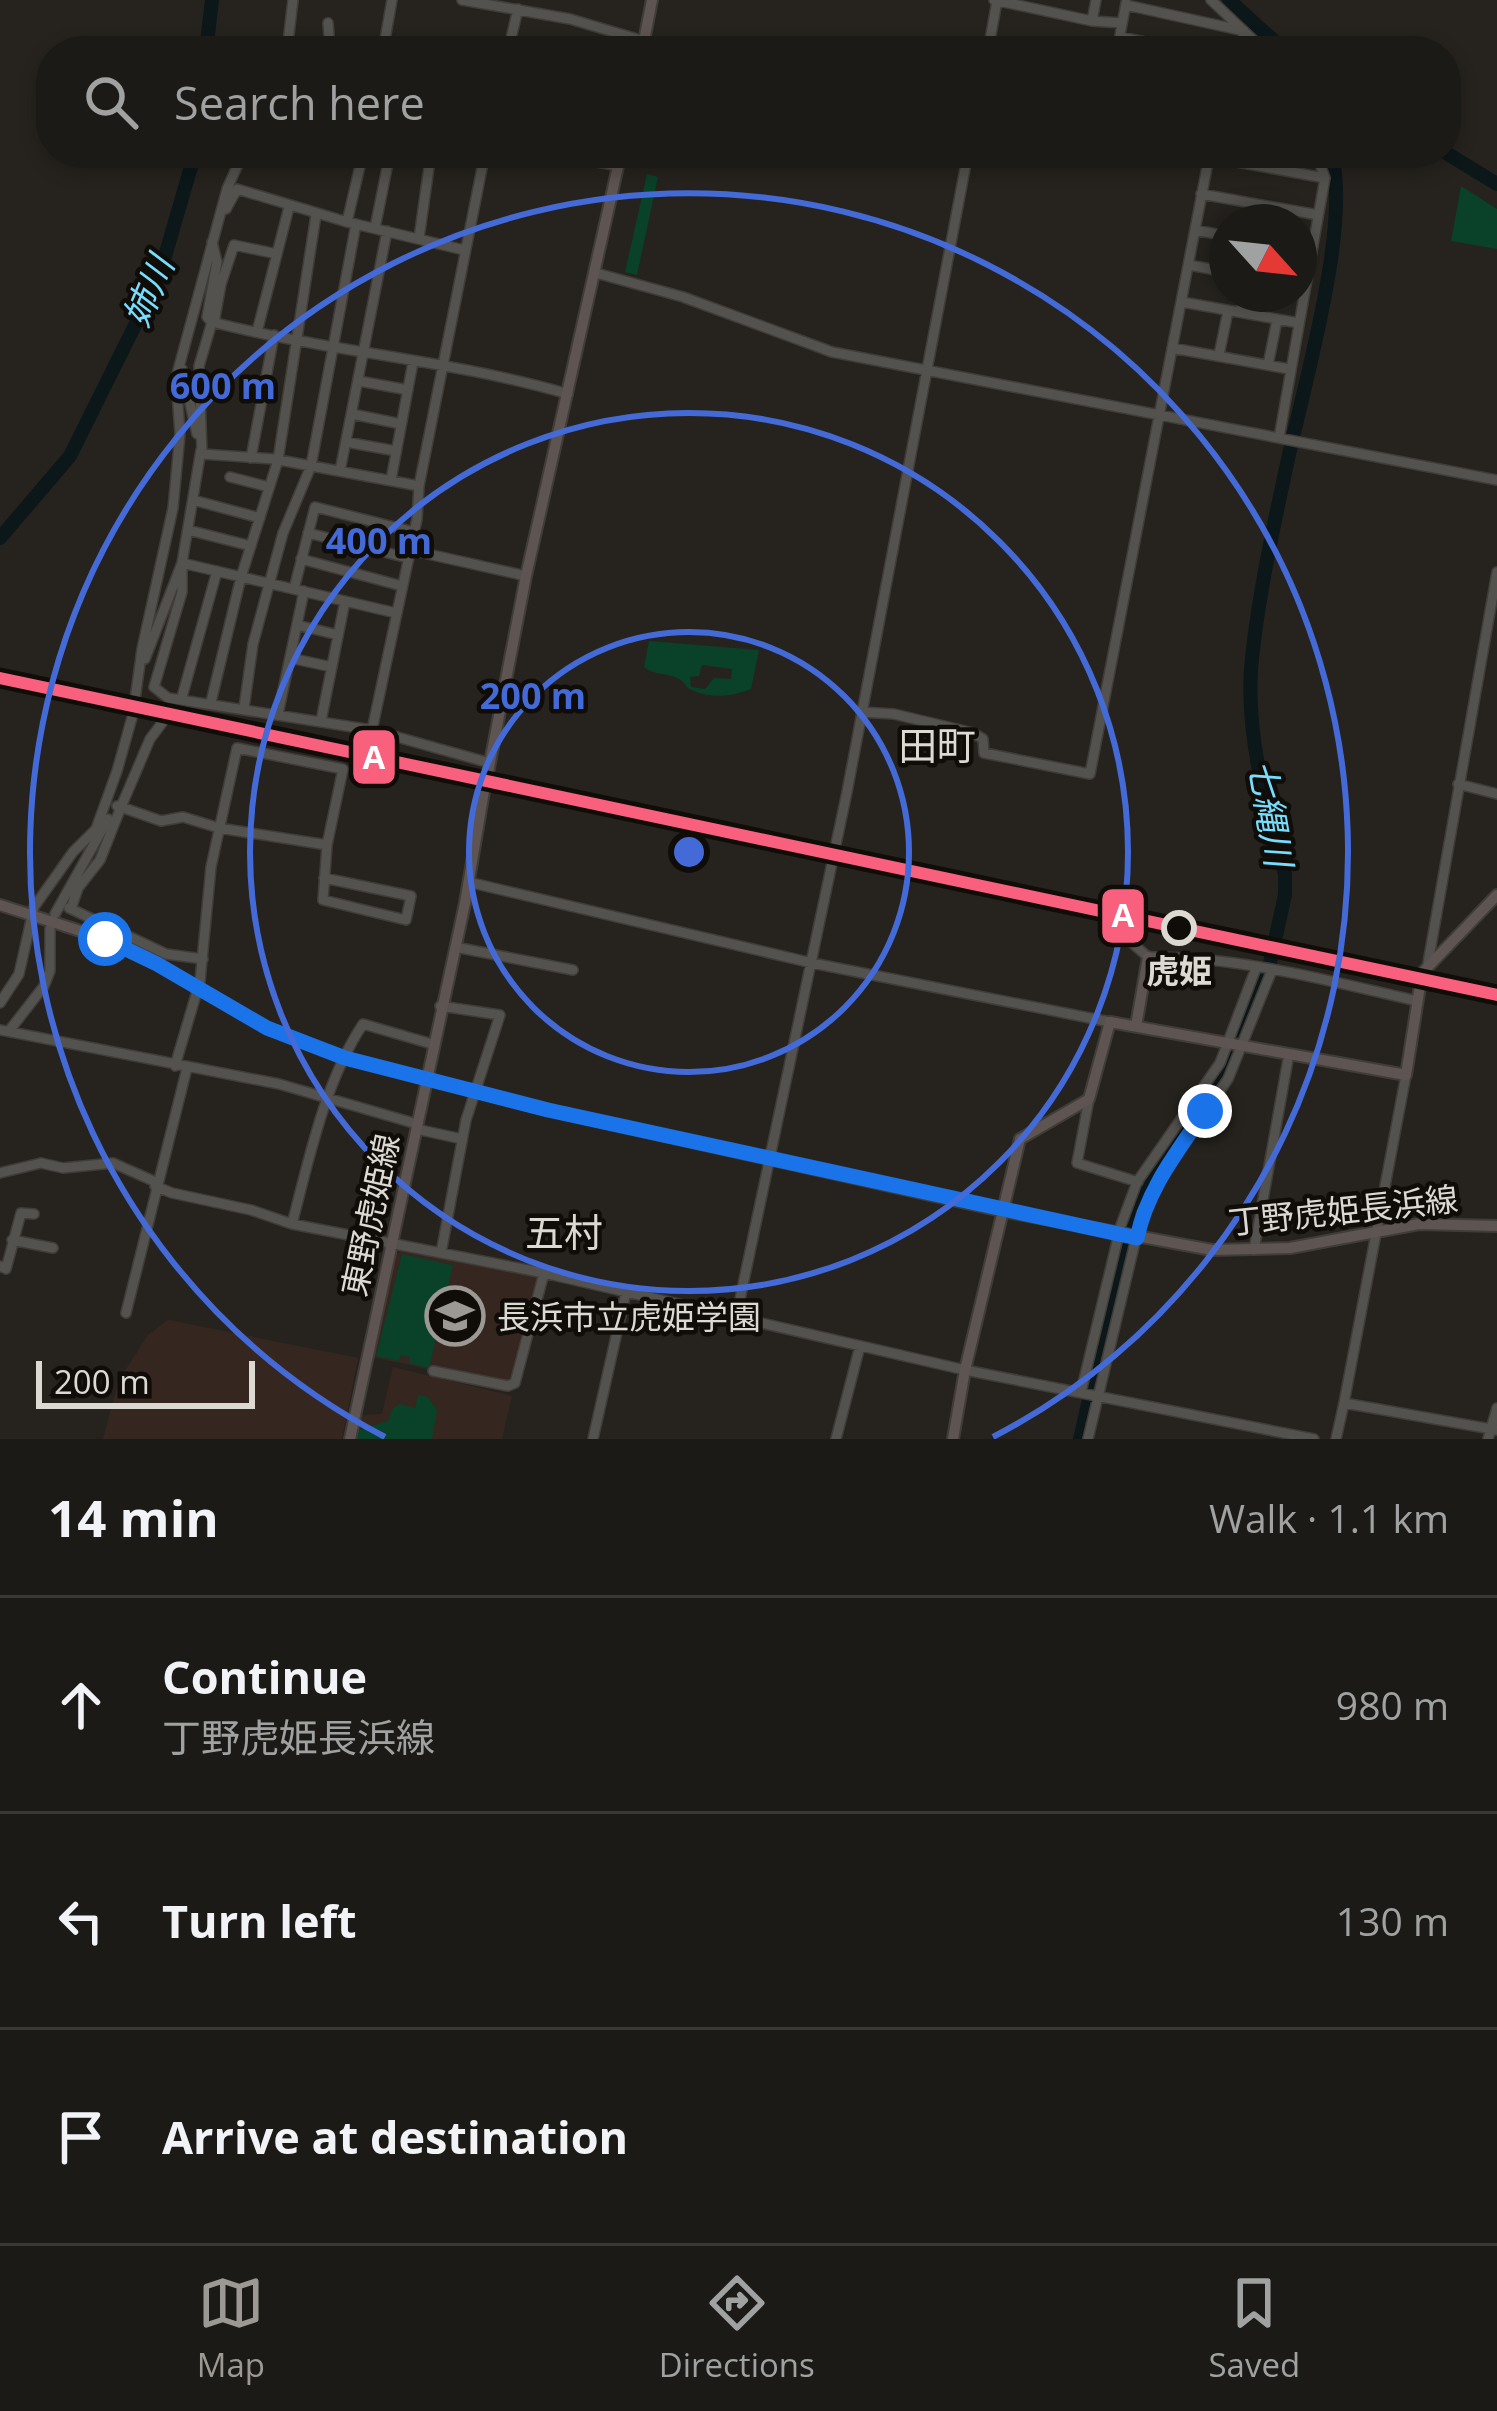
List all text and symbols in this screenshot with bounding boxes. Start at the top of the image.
search box [36,36,1461,168]
icon: search [78,69,144,135]
text: Search here [174,72,425,133]
north arrow [1209,204,1317,312]
water label: 姉川 [111,245,186,334]
text: 600 m [170,361,276,410]
text: 400 m [326,516,432,565]
text: 200 m [480,671,586,720]
district label: 田町 [898,718,976,771]
line badge: A [351,728,397,786]
text: A [363,734,386,779]
water label: 七縄川 [1237,756,1305,874]
centre of rings [668,831,710,873]
line badge: A [1100,887,1146,945]
text: A [1112,892,1135,937]
route start [78,912,132,966]
marker: 虎姫 [1163,912,1195,944]
place label: 虎姫 [1146,948,1212,993]
route end [1178,1084,1232,1138]
street label: 東野虎姫線 [331,1130,409,1300]
street label: 丁野虎姫長浜線 [1226,1176,1460,1244]
district label: 五村 [525,1205,603,1258]
school or university icon: 長浜市立虎姫学園 [424,1285,486,1347]
place label: 長浜市立虎姫学園 [497,1294,761,1339]
scale bar [36,1355,255,1408]
text: 200 m [54,1359,150,1404]
text: 14 min [48,1482,219,1552]
text: Walk · 1.1 km [1209,1491,1449,1544]
text: Continue [162,1646,367,1707]
icon: ahead [48,1672,114,1738]
text: 980 m [1336,1678,1449,1731]
text: 丁野虎姫長浜線 [162,1710,435,1763]
icon: left [48,1888,114,1954]
text: Turn left [162,1890,357,1951]
text: 130 m [1336,1894,1449,1947]
icon: arrive [48,2104,114,2170]
text: Arrive at destination [162,2106,628,2167]
tab: Map [197,2270,265,2387]
tab: Directions [659,2270,815,2387]
tab: Saved [1208,2270,1300,2387]

